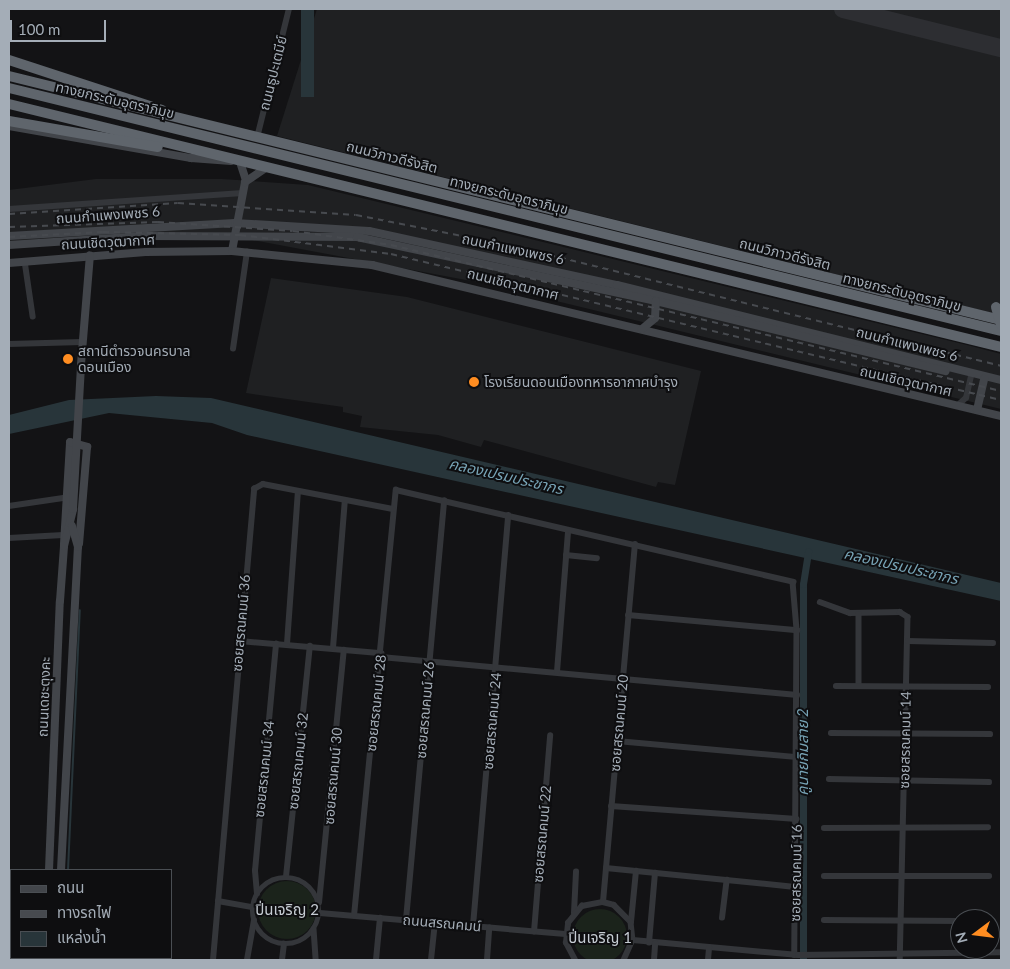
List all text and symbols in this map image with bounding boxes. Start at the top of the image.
scale bar [12,10,109,42]
text: 100 m [18,20,60,38]
street label: ถนนธูปะเตมีย์ [256,34,290,112]
street label: ทางยกระดับอุตราภิมุข [54,78,176,122]
street label: ถนนวิภาวดีรังสิต [345,138,439,176]
street label: ทางยกระดับอุตราภิมุข [448,172,570,218]
street label: ถนนกำแพงเพชร 6 [55,203,161,227]
street label: ถนนกำแพงเพชร 6 [460,230,566,268]
street label: ถนนเชิดวุฒากาศ [61,231,155,253]
street label: ถนนวิภาวดีรังสิต [738,235,832,273]
street label: ถนนเชิดวุฒากาศ [465,264,561,304]
street label: ทางยกระดับอุตราภิมุข [841,269,963,315]
street label: ถนนกำแพงเพชร 6 [854,323,960,365]
place label: สถานีตำรวจนครบาล ดอนเมือง [78,343,191,376]
marker: สถานีตำรวจนครบาล ดอนเมือง [62,353,74,365]
street label: ถนนเชิดวุฒากาศ [858,362,954,400]
place label: โรงเรียนดอนเมืองทหารอากาศบำรุง [484,374,678,390]
marker: โรงเรียนดอนเมืองทหารอากาศบำรุง [468,376,480,388]
water label: คลองเปรมประชากร [447,454,565,498]
water label: คลองเปรมประชากร [842,544,960,588]
street label: ซอยสรณคมน์ 36 [228,574,254,672]
street label: ซอยสรณคมน์ 28 [363,654,389,752]
street label: ถนนเดชะตุงคะ [34,657,54,737]
street label: ซอยสรณคมน์ 26 [412,661,438,759]
street label: ซอยสรณคมน์ 24 [479,672,505,770]
street label: ซอยสรณคมน์ 20 [606,674,632,772]
street label: ซอยสรณคมน์ 14 [896,691,914,789]
water label: คูนายกิมสาย 2 [794,708,812,796]
street label: ซอยสรณคมน์ 32 [285,712,311,810]
street label: ซอยสรณคมน์ 34 [251,720,277,818]
street label: ซอยสรณคมน์ 30 [320,727,346,825]
street label: ซอยสรณคมน์ 22 [529,785,555,883]
street label: ซอยสรณคมน์ 16 [787,824,805,922]
legend [10,869,172,959]
text: ถนน [57,878,84,896]
district label: ปิ่นเจริญ 2 [255,901,319,919]
text: ทางรถไฟ [57,903,111,921]
north arrow [950,909,1000,959]
street label: ถนนสรณคมน์ [402,911,482,935]
text: แหล่งน้ำ [57,928,106,946]
district label: ปิ่นเจริญ 1 [568,929,632,947]
text: N [951,930,971,945]

